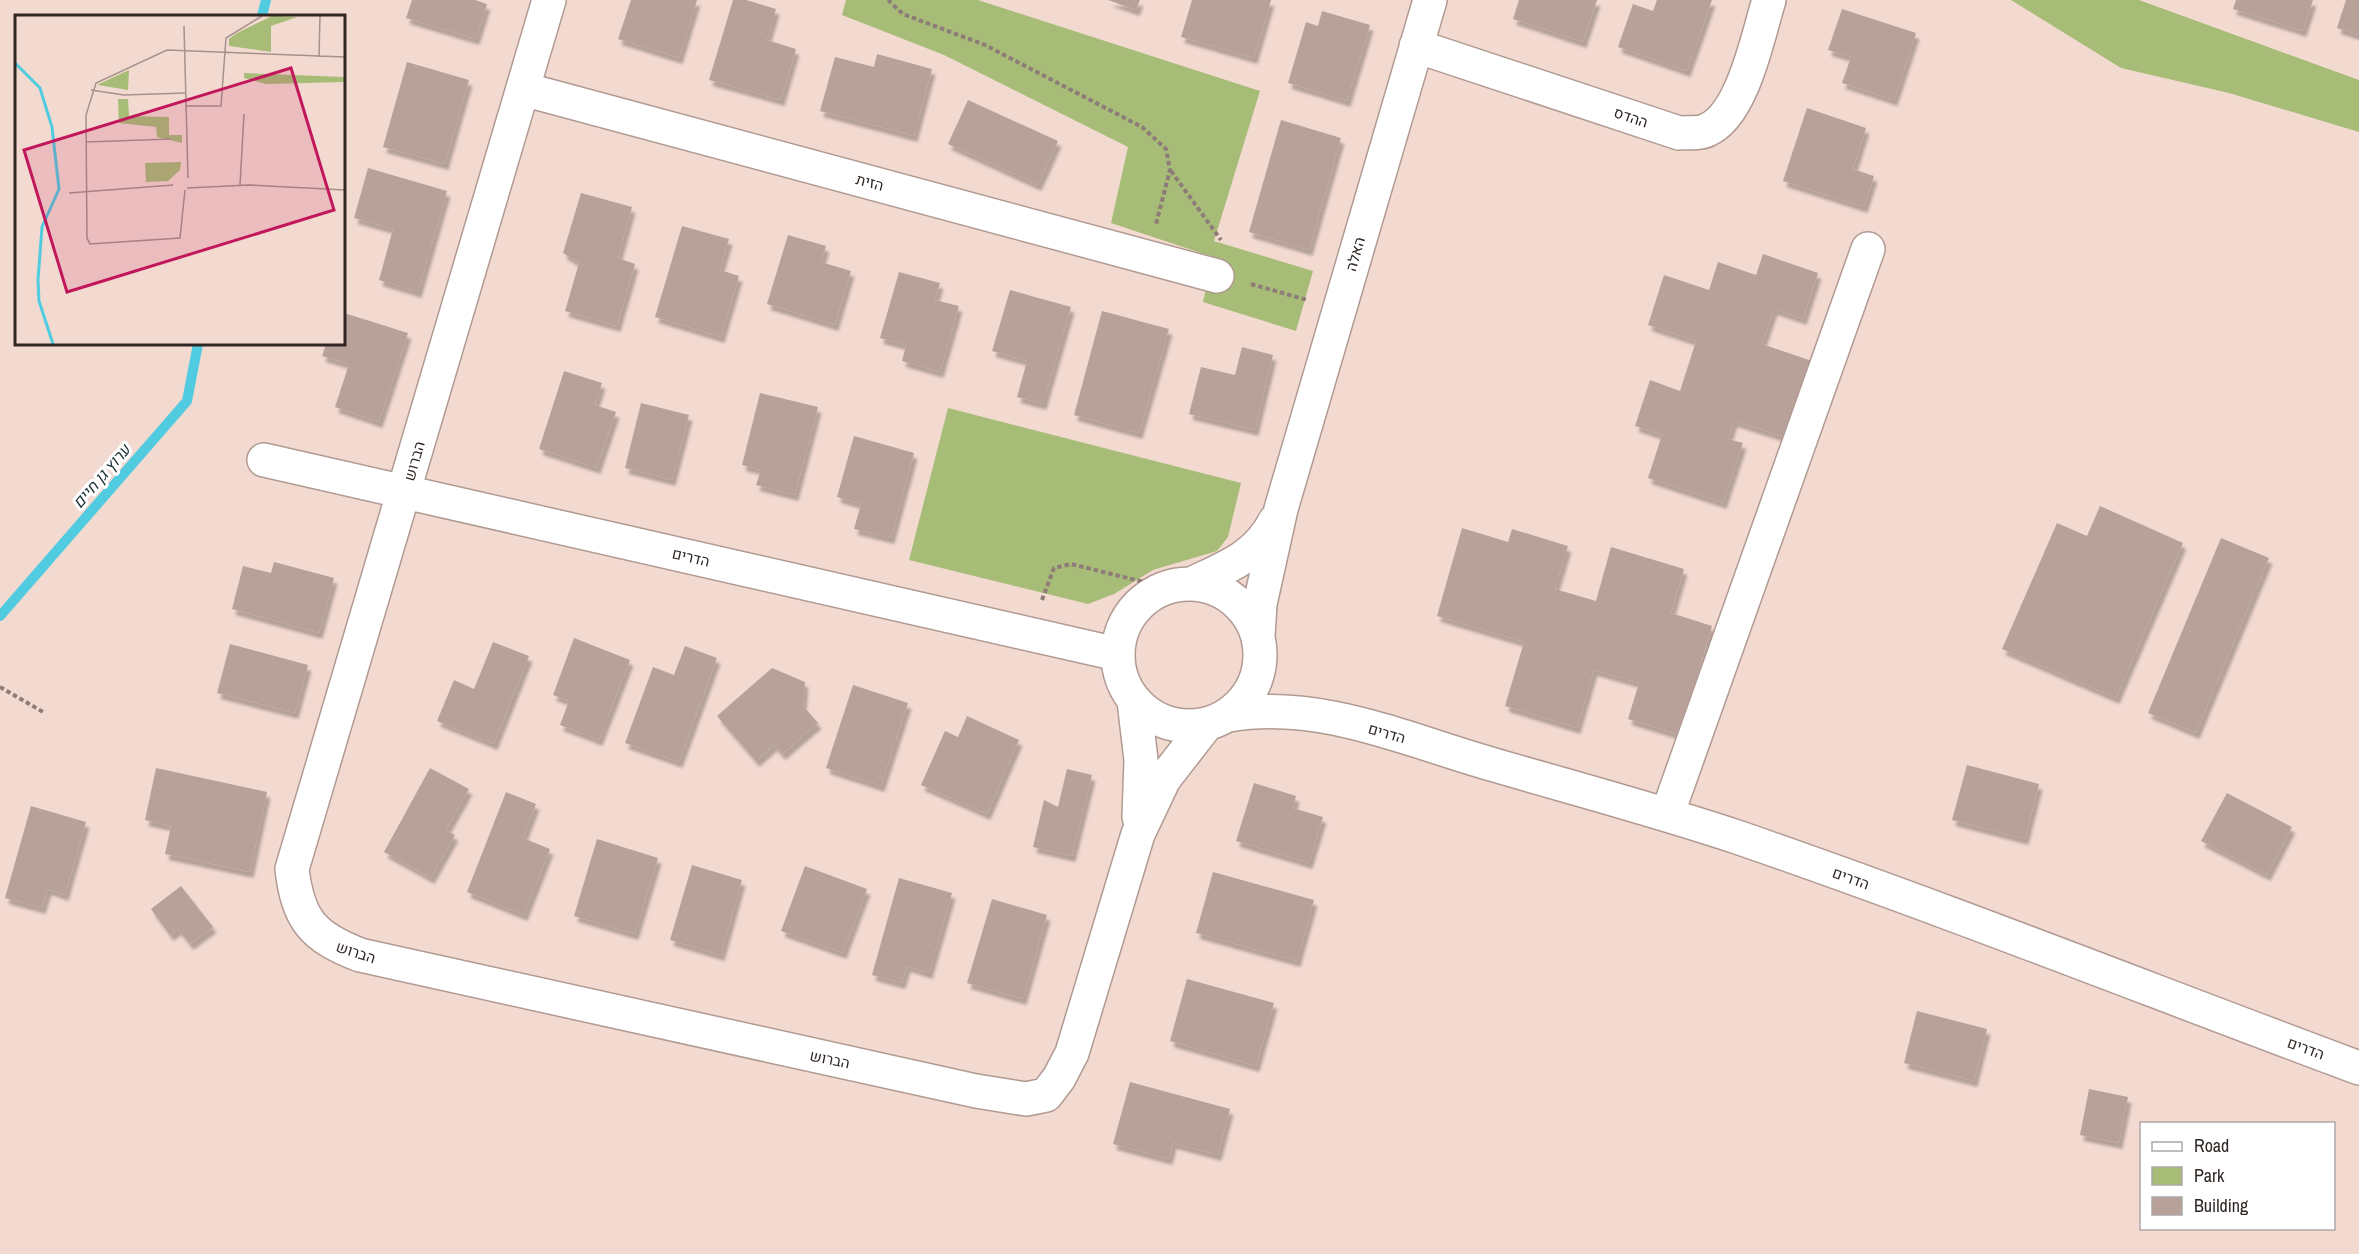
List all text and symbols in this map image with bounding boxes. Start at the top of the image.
inset map [15,15,345,345]
street label: ההדס [1611,102,1651,132]
street label: הזית [854,168,886,196]
street label: האלה [1340,234,1370,274]
water label: ערוץ גן חיים [67,438,136,513]
street label: הברוש [398,439,430,483]
street label: הדרים [670,542,712,572]
street label: הדרים [1366,718,1408,748]
street label: הדרים [1830,862,1872,894]
street label: הברוש [334,936,378,968]
street label: הדרים [2285,1032,2327,1064]
street label: הברוש [808,1045,852,1073]
legend [2140,1122,2335,1230]
text: Road [2194,1133,2229,1158]
text: Park [2194,1163,2225,1188]
text: Building [2194,1193,2249,1218]

